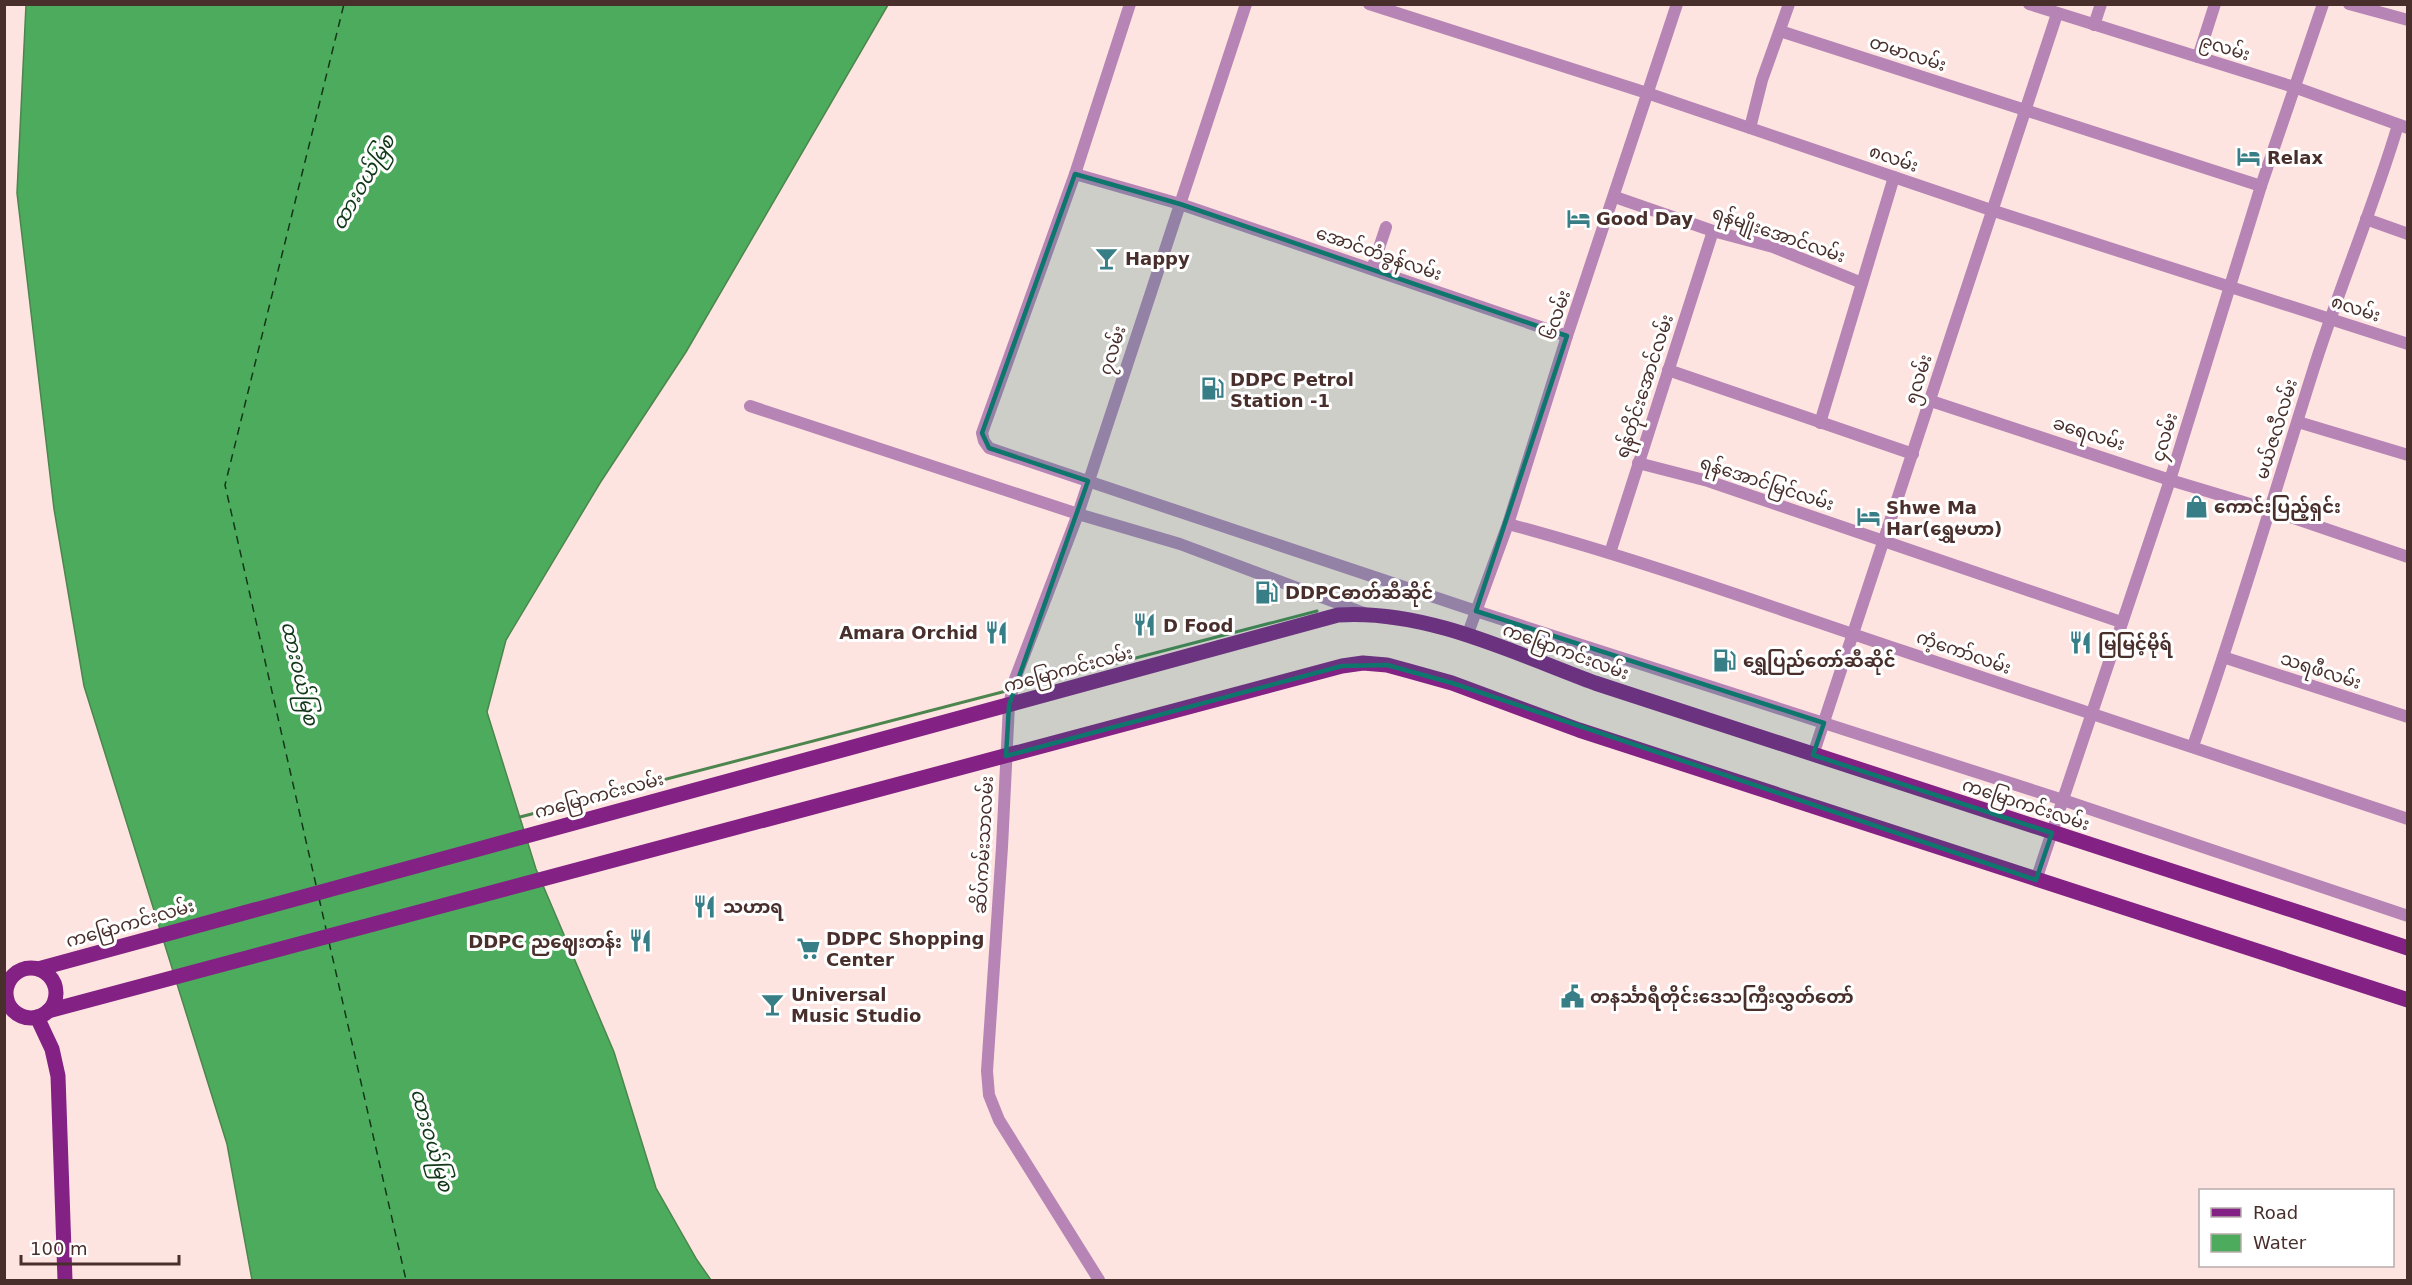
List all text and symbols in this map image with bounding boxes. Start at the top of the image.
street label: ၉လမ်း [2196,27,2253,69]
street label: တမာလမ်း [1867,29,1950,75]
water label: ထားဝယ်မြစ [324,128,405,236]
street label: ၈လမ်း [1867,138,1922,176]
hotel icon: Relax [2236,144,2262,170]
place label: Relax [2267,147,2323,168]
street label: ရန်မျိုးအောင်လမ်း [1708,199,1849,271]
hotel icon: Good Day [1565,205,1591,231]
place label: Good Day [1596,208,1693,229]
street label: အောင်တံခွန်လမ်း [1312,220,1445,289]
bar icon: Happy [1094,245,1120,271]
place label: Happy [1125,248,1190,269]
street label: ၆လမ်း [1536,287,1574,343]
street label: ၈လမ်း [2329,288,2384,326]
street label: ရန်တိုင်းအောင်လမ်း [1608,311,1682,462]
street label: ၇လမ်း [1092,322,1135,379]
street label: ၅လမ်း [1898,351,1941,408]
place label: DDPC Petrol Station -1 [1230,369,1354,411]
street label: မယ်ဇလီလမ်း [2248,375,2301,482]
fuel station icon: DDPC Petrol Station -1 [1199,376,1225,402]
street label: ခရေလမ်း [2049,410,2128,459]
street label: ၄လမ်း [2145,410,2186,465]
street label: ရန်အောင်မြင်လမ်း [1696,450,1837,519]
shop icon: ကောင်းပြည့်ရှင်း [2183,493,2209,519]
place label: ကောင်းပြည့်ရှင်း [2214,495,2341,521]
place label: Shwe Ma Har(‌‌ရွှေမဟာ) [1886,497,2002,543]
hotel icon: Shwe Ma Har(‌‌ရွှေမဟာ) [1855,504,1881,530]
fuel station icon: DDPCဓာတ်ဆီဆိုင် [1254,579,1280,605]
place label: DDPCဓာတ်ဆီဆိုင် [1285,581,1433,607]
restaurant icon: D Food [1132,612,1158,638]
place label: D Food [1163,615,1233,636]
street label: ကမြောကင်းလမ်း [1498,617,1633,688]
water label: ထားဝယ်မြစ [272,618,326,730]
restaurant icon: Amara Orchid [983,619,1009,645]
place label: Amara Orchid [839,622,978,643]
street label: ကံ့ကော်လမ်း [1913,624,2015,680]
restaurant icon: မြမြင့်မိုရ် [2067,630,2093,656]
place label: မြမြင့်မိုရ် [2098,632,2173,658]
street label: ကမြောကင်းလမ်း [1001,640,1136,701]
street label: သရဖီလမ်း [2276,644,2365,698]
fuel station icon: ရွှေပြည်တော်ဆီဆိုင် [1712,647,1738,673]
place label: ရွှေပြည်တော်ဆီဆိုင် [1743,649,1896,675]
street label: ကမြောကင်းလမ်း [532,766,667,827]
street label: ကမြောကင်းလမ်း [1958,772,2093,839]
street label: ဆိပ်ကမ်းသာလမ်း [966,775,997,915]
street label: ကမြောကင်းလမ်း [63,893,198,956]
restaurant icon: သဟာရ [692,893,718,919]
place label: သဟာရ [723,896,784,921]
restaurant icon: DDPC ညဈေးတန်း [627,928,653,954]
place label: DDPC Shopping Center [826,928,984,970]
place label: DDPC ညဈေးတန်း [468,930,622,956]
supermarket icon: DDPC Shopping Center [795,935,821,961]
public building icon: တနင်္သာရီတိုင်းဒေသကြီးလွှတ်တော် [1559,983,1585,1009]
place label: Universal Music Studio [791,984,921,1026]
place label: တနင်္သာရီတိုင်းဒေသကြီးလွှတ်တော် [1590,985,1854,1011]
bar icon: Universal Music Studio [760,991,786,1017]
water label: ထားဝယ်မြစ [401,1085,460,1197]
legend [2199,1189,2394,1267]
text: Road [2253,1202,2298,1223]
scale bar [21,1228,178,1266]
text: Water [2253,1232,2307,1253]
text: 100 m [30,1238,88,1259]

